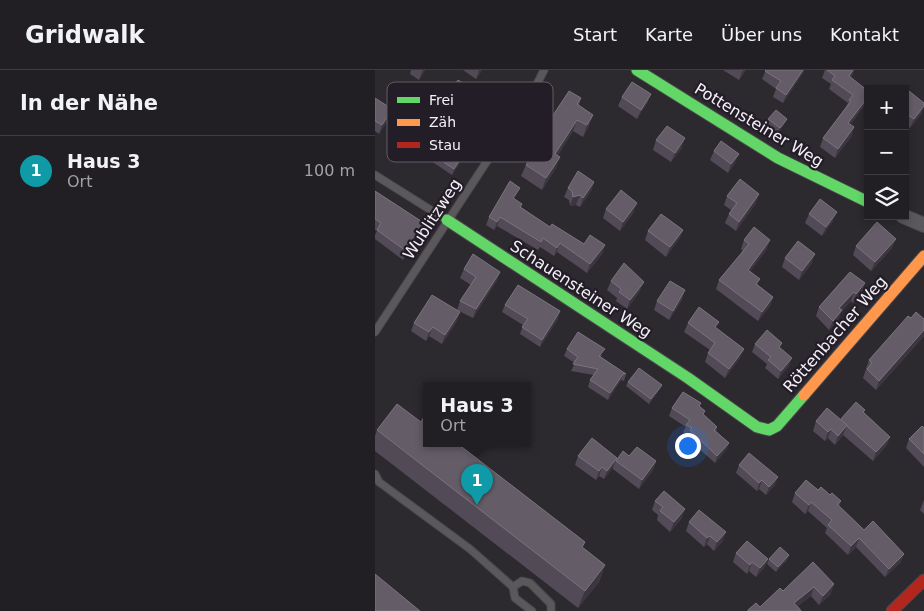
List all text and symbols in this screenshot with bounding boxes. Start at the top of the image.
text: Gridwalk [25,21,145,49]
text: Start [573,24,617,45]
text: Karte [645,24,693,45]
text: Über uns [721,24,802,45]
text: Kontakt [830,24,899,45]
street label: Pottensteiner Weg [691,79,827,171]
legend [387,82,553,162]
map controls [864,85,909,220]
button: + [864,85,909,130]
text: In der Nähe [20,91,158,115]
text: Frei [429,92,454,108]
text: Zäh [429,114,456,130]
button: − [864,130,909,175]
text: Stau [429,137,461,153]
text: Haus 3 [67,150,140,172]
text: 1 [30,161,42,180]
text: 100 m [304,161,355,180]
text: Ort [67,172,92,191]
street label: Wublitzweg [399,175,465,263]
button: layers [864,175,909,220]
street label: Schauensteiner Weg [507,236,655,342]
street label: Röttenbacher Weg [779,272,891,396]
popup [423,382,531,447]
text: Haus 3 [440,394,514,416]
text: Ort [440,416,466,435]
your location [675,433,701,459]
pin: 1 [461,464,493,505]

